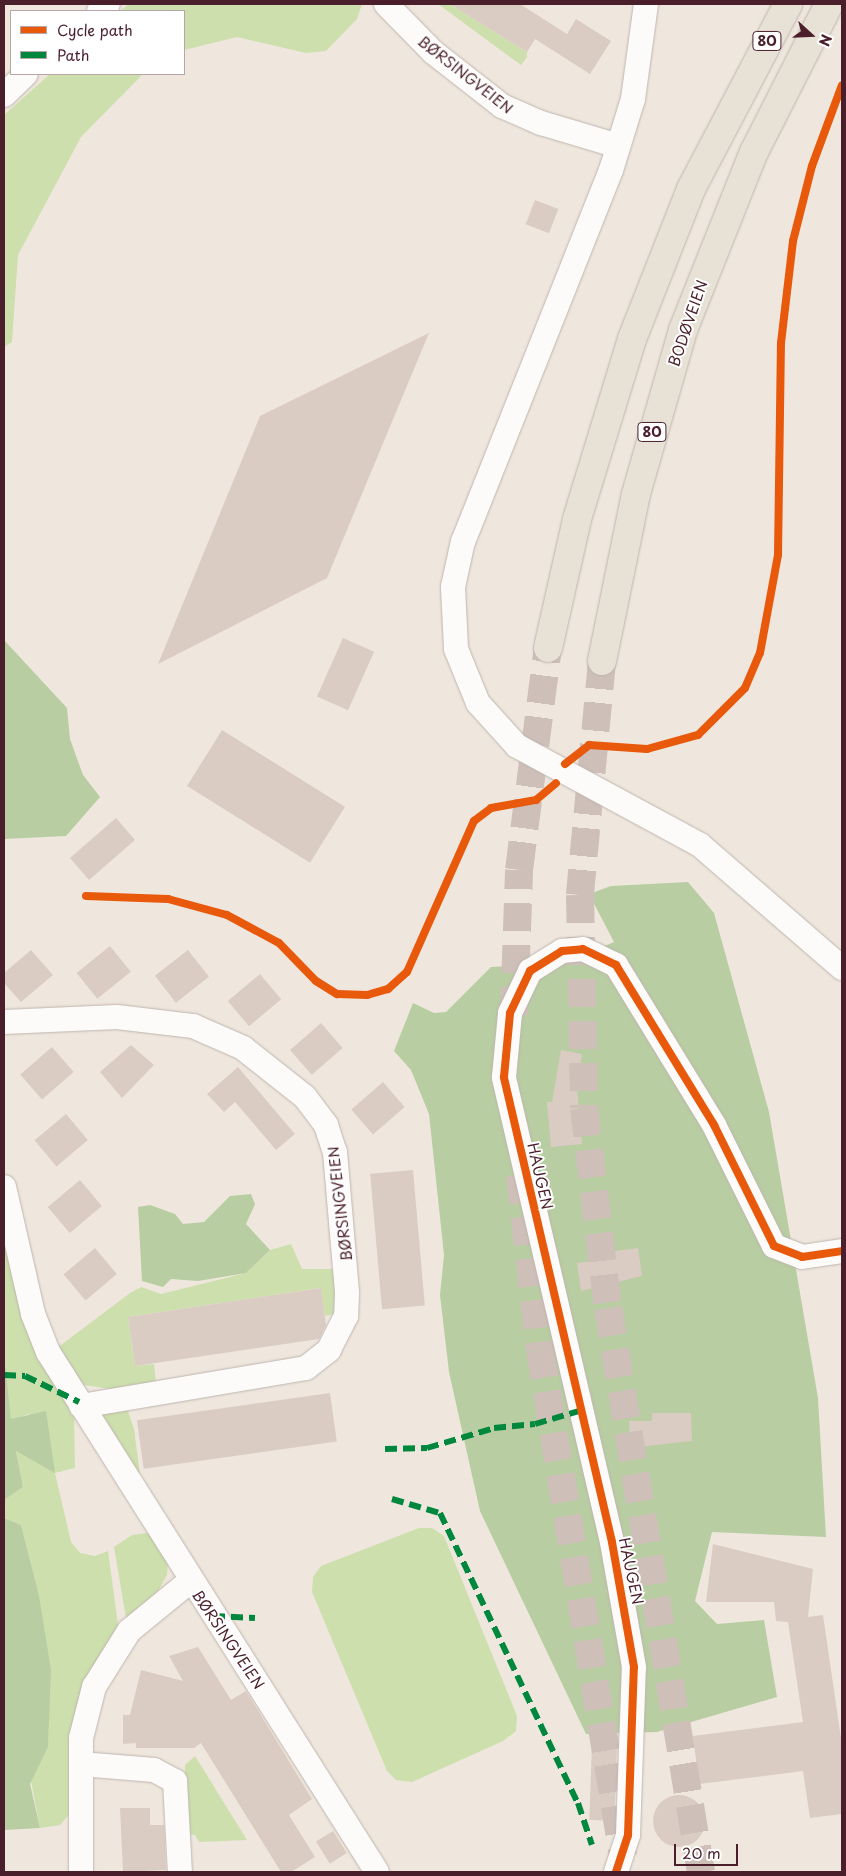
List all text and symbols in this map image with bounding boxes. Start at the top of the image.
legend [10,10,185,75]
north arrow [786,10,836,60]
text: Cycle path [57,18,133,41]
road number: 80 [752,29,782,52]
street label: BØRSINGVEIEN [415,31,517,117]
text: N [814,31,837,49]
text: Path [57,43,89,66]
street label: BODØVEIEN [664,277,710,369]
road number: 80 [637,421,667,444]
street label: HAUGEN [525,1141,557,1211]
street label: BØRSINGVEIEN [323,1145,355,1263]
street label: HAUGEN [616,1536,648,1606]
street label: BØRSINGVEIEN [189,1586,269,1692]
scale bar [676,1834,740,1866]
text: 20 m [682,1841,721,1864]

